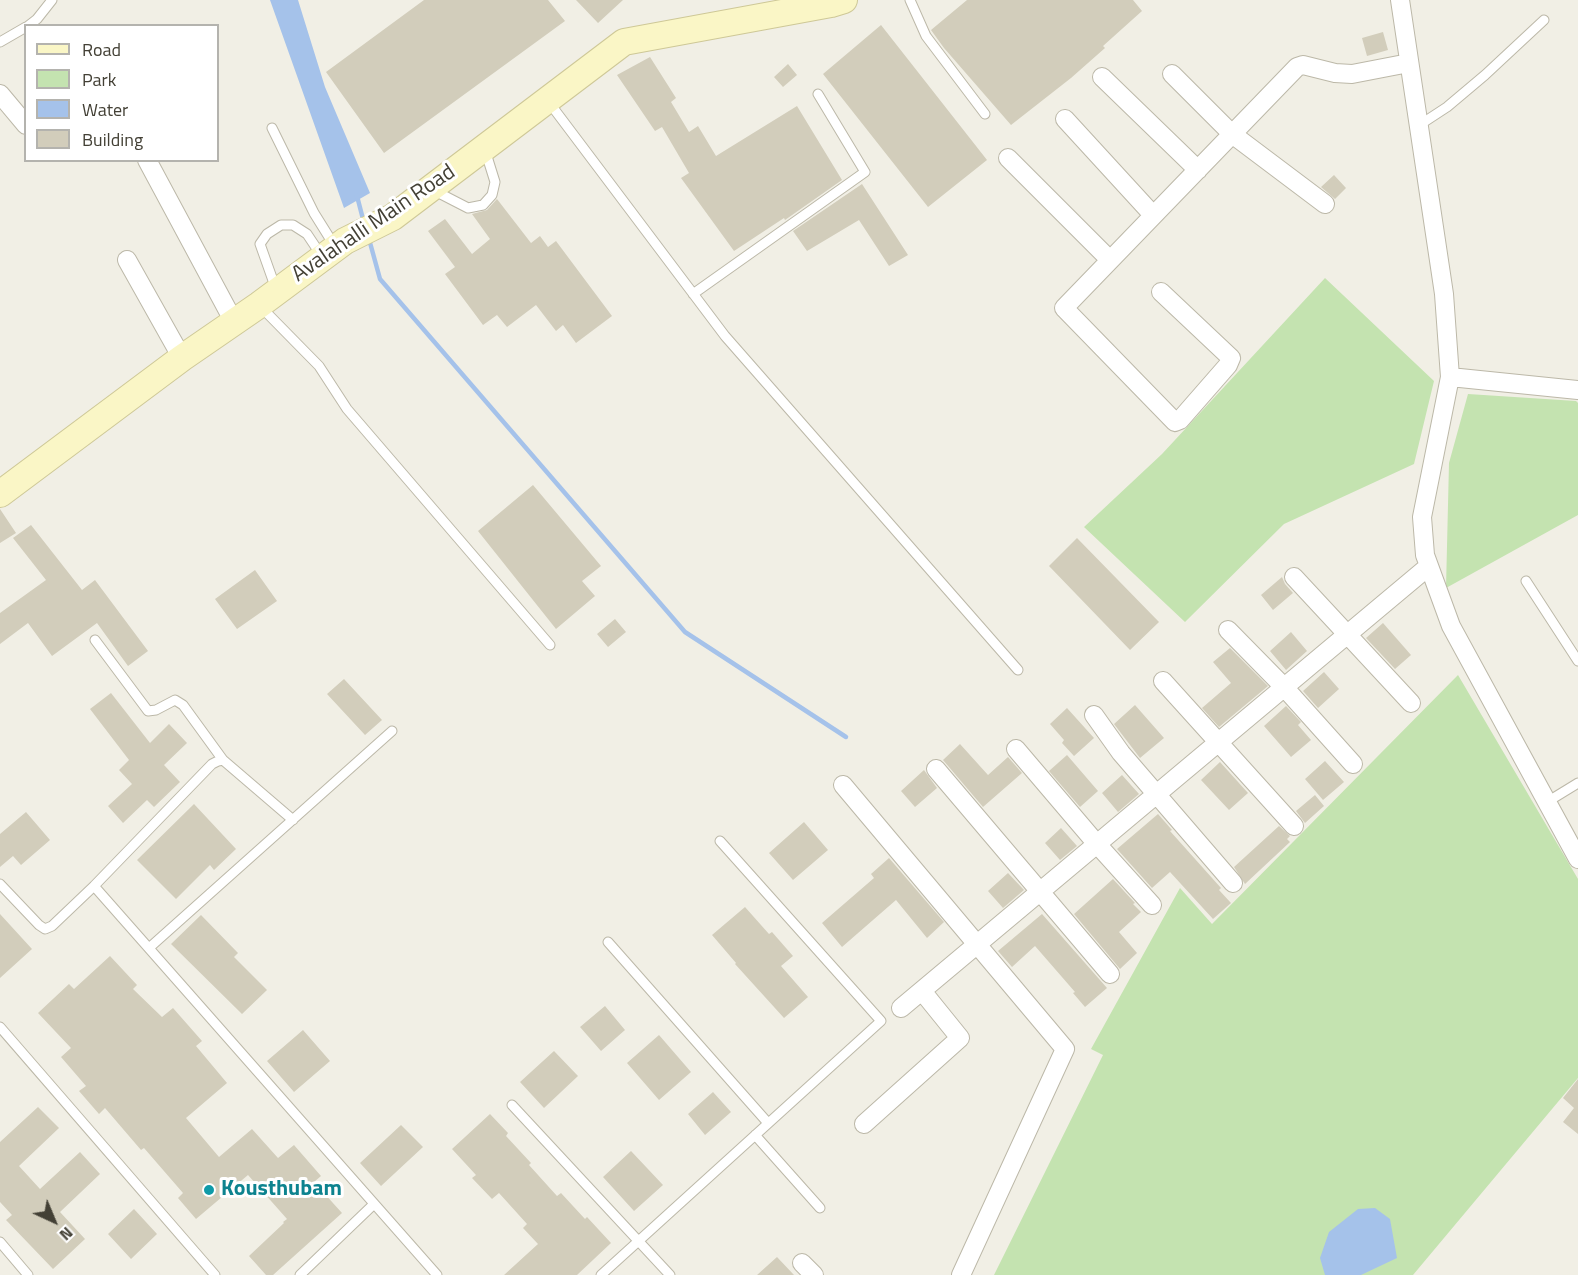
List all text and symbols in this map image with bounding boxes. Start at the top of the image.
legend [24,24,219,162]
text: Road [82,36,121,63]
text: Park [82,66,116,93]
text: Water [82,96,128,123]
text: Building [82,126,143,153]
street label: Avalahalli Main Road [287,160,461,288]
place label: Kousthubam [221,1177,342,1203]
marker: Kousthubam [202,1183,216,1197]
north arrow [24,1191,84,1251]
text: N [54,1221,79,1246]

